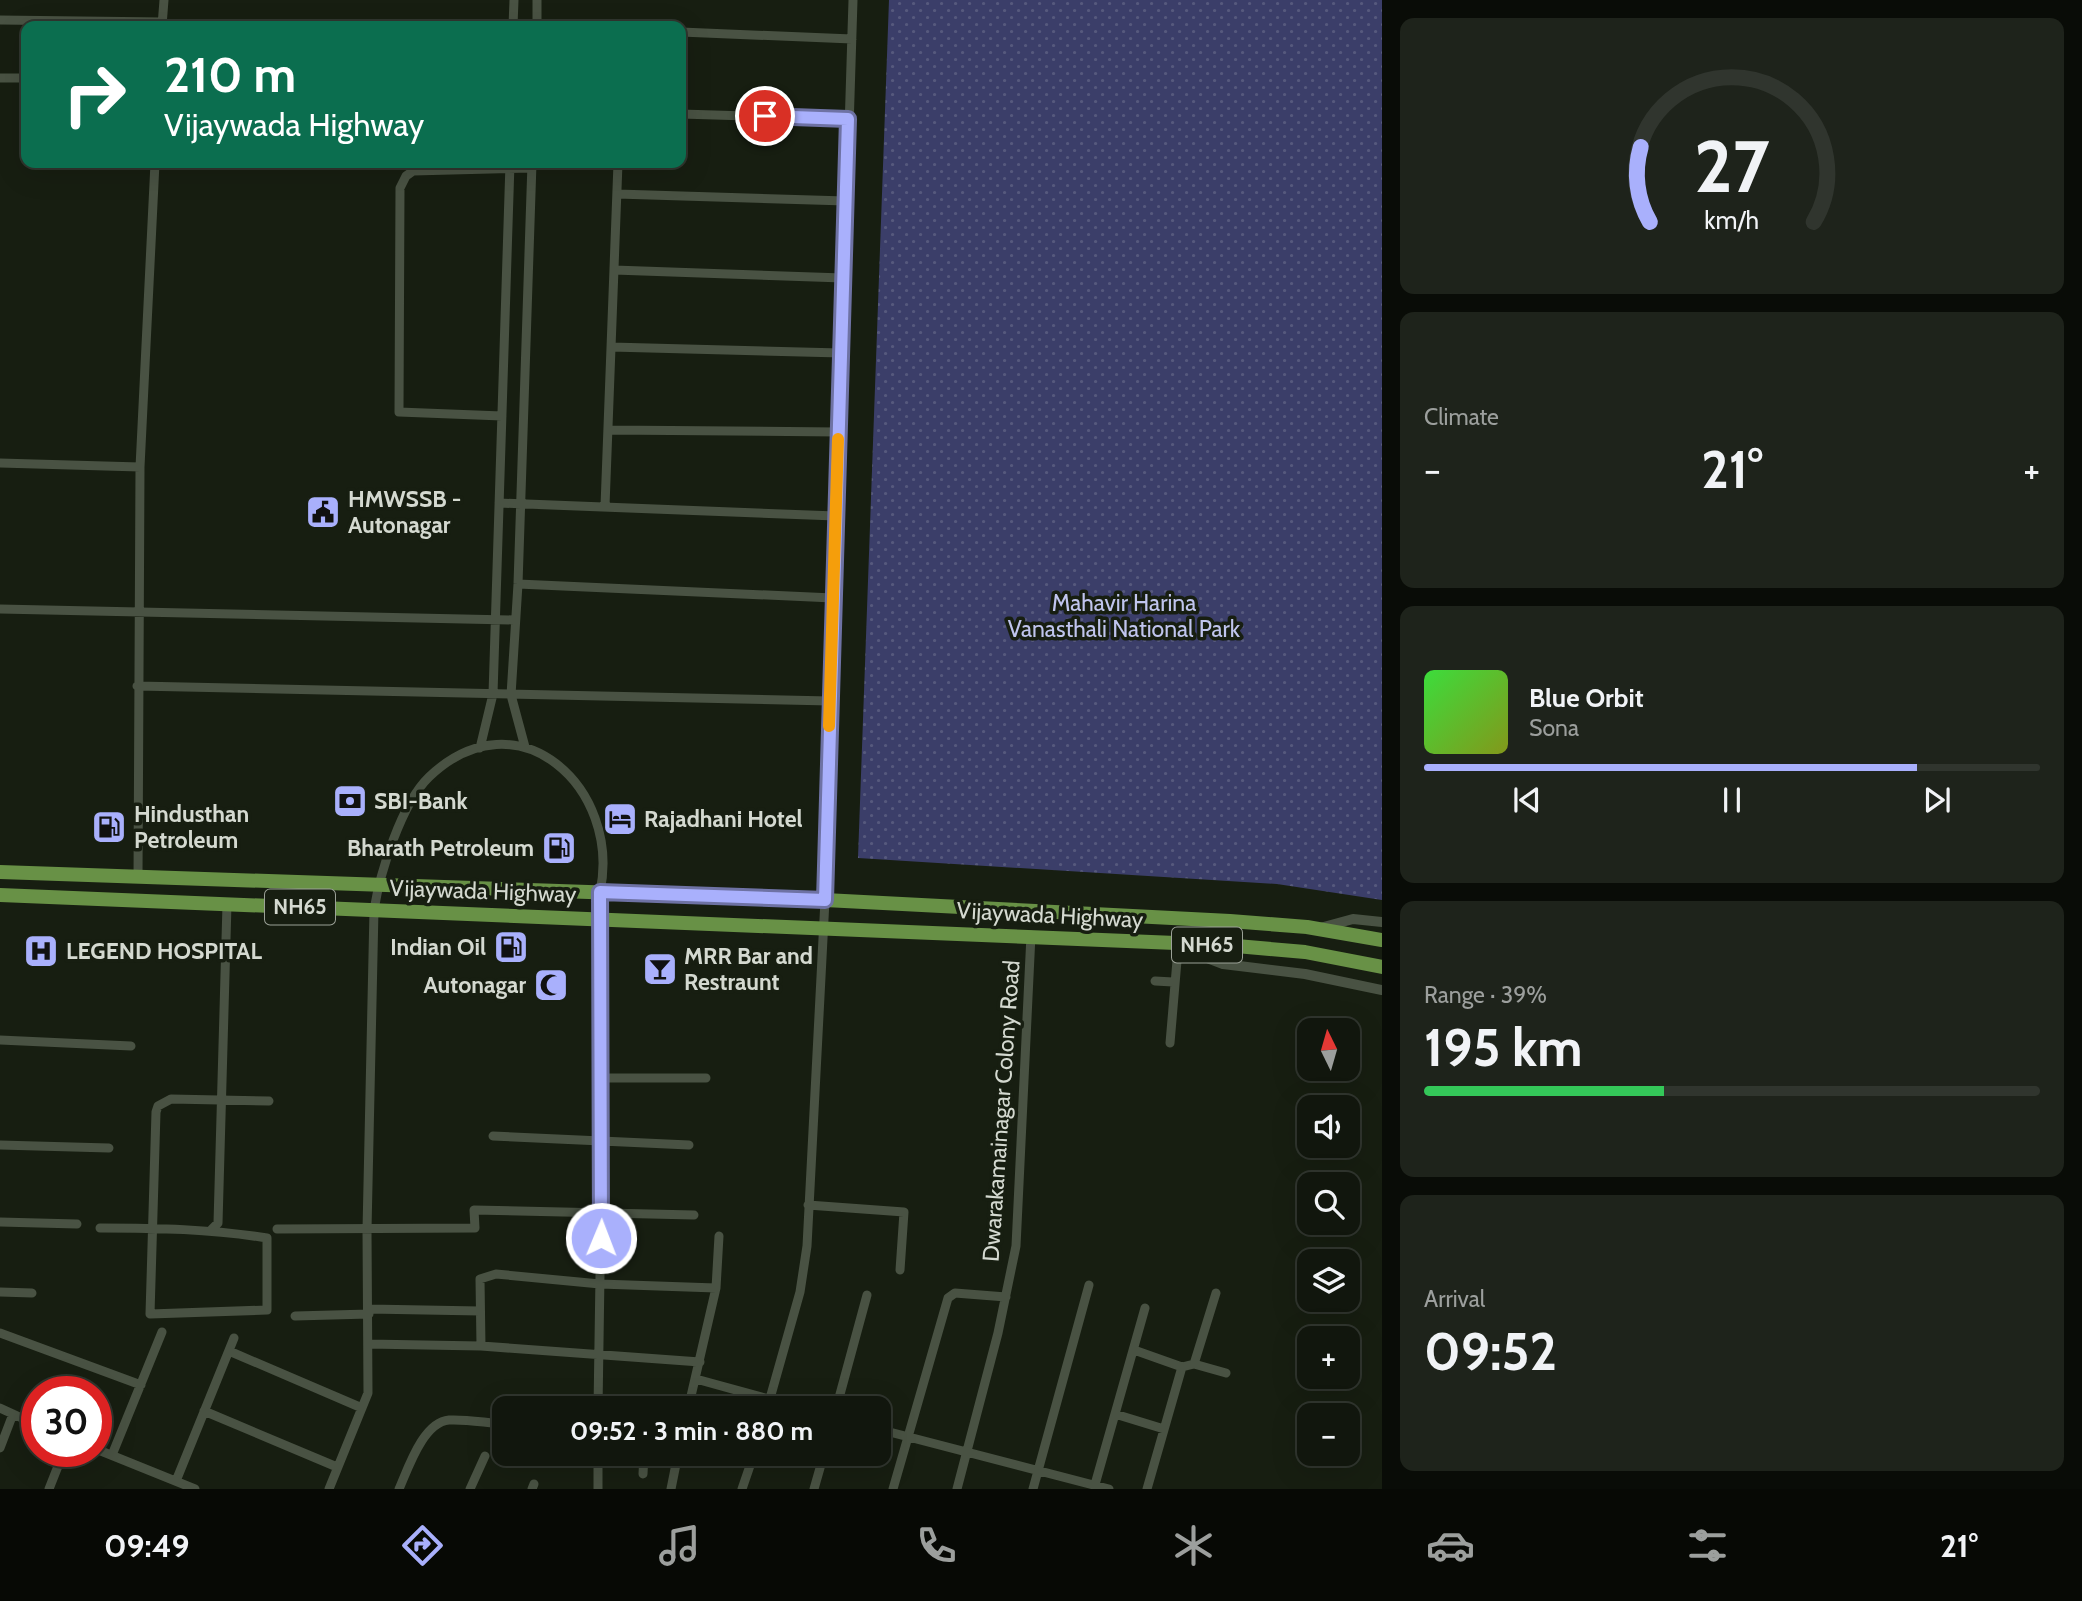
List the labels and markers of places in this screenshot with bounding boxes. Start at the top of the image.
pin [735,86,795,146]
place label: HMWSSB - Autonagar [348,485,461,539]
public building icon: HMWSSB - Autonagar [304,493,342,531]
bank icon: SBI-Bank [331,782,369,820]
place label: SBI-Bank [374,787,468,815]
place label: Hindusthan Petroleum [134,800,249,854]
hotel icon: Rajadhani Hotel [601,800,639,838]
place label: Rajadhani Hotel [644,805,803,833]
fuel station icon: Hindusthan Petroleum [90,808,128,846]
fuel station icon: Bharath Petroleum [540,829,578,867]
place label: Bharath Petroleum [347,834,534,862]
fuel station icon: Indian Oil [492,928,530,966]
hospital icon: LEGEND HOSPITAL [22,932,60,970]
place label: Indian Oil [390,933,486,961]
place label: LEGEND HOSPITAL [66,937,262,965]
place label: MRR Bar and Restraunt [684,942,813,996]
bar icon: MRR Bar and Restraunt [641,950,679,988]
mosque icon: Autonagar [532,966,570,1004]
place label: Autonagar [424,971,526,999]

